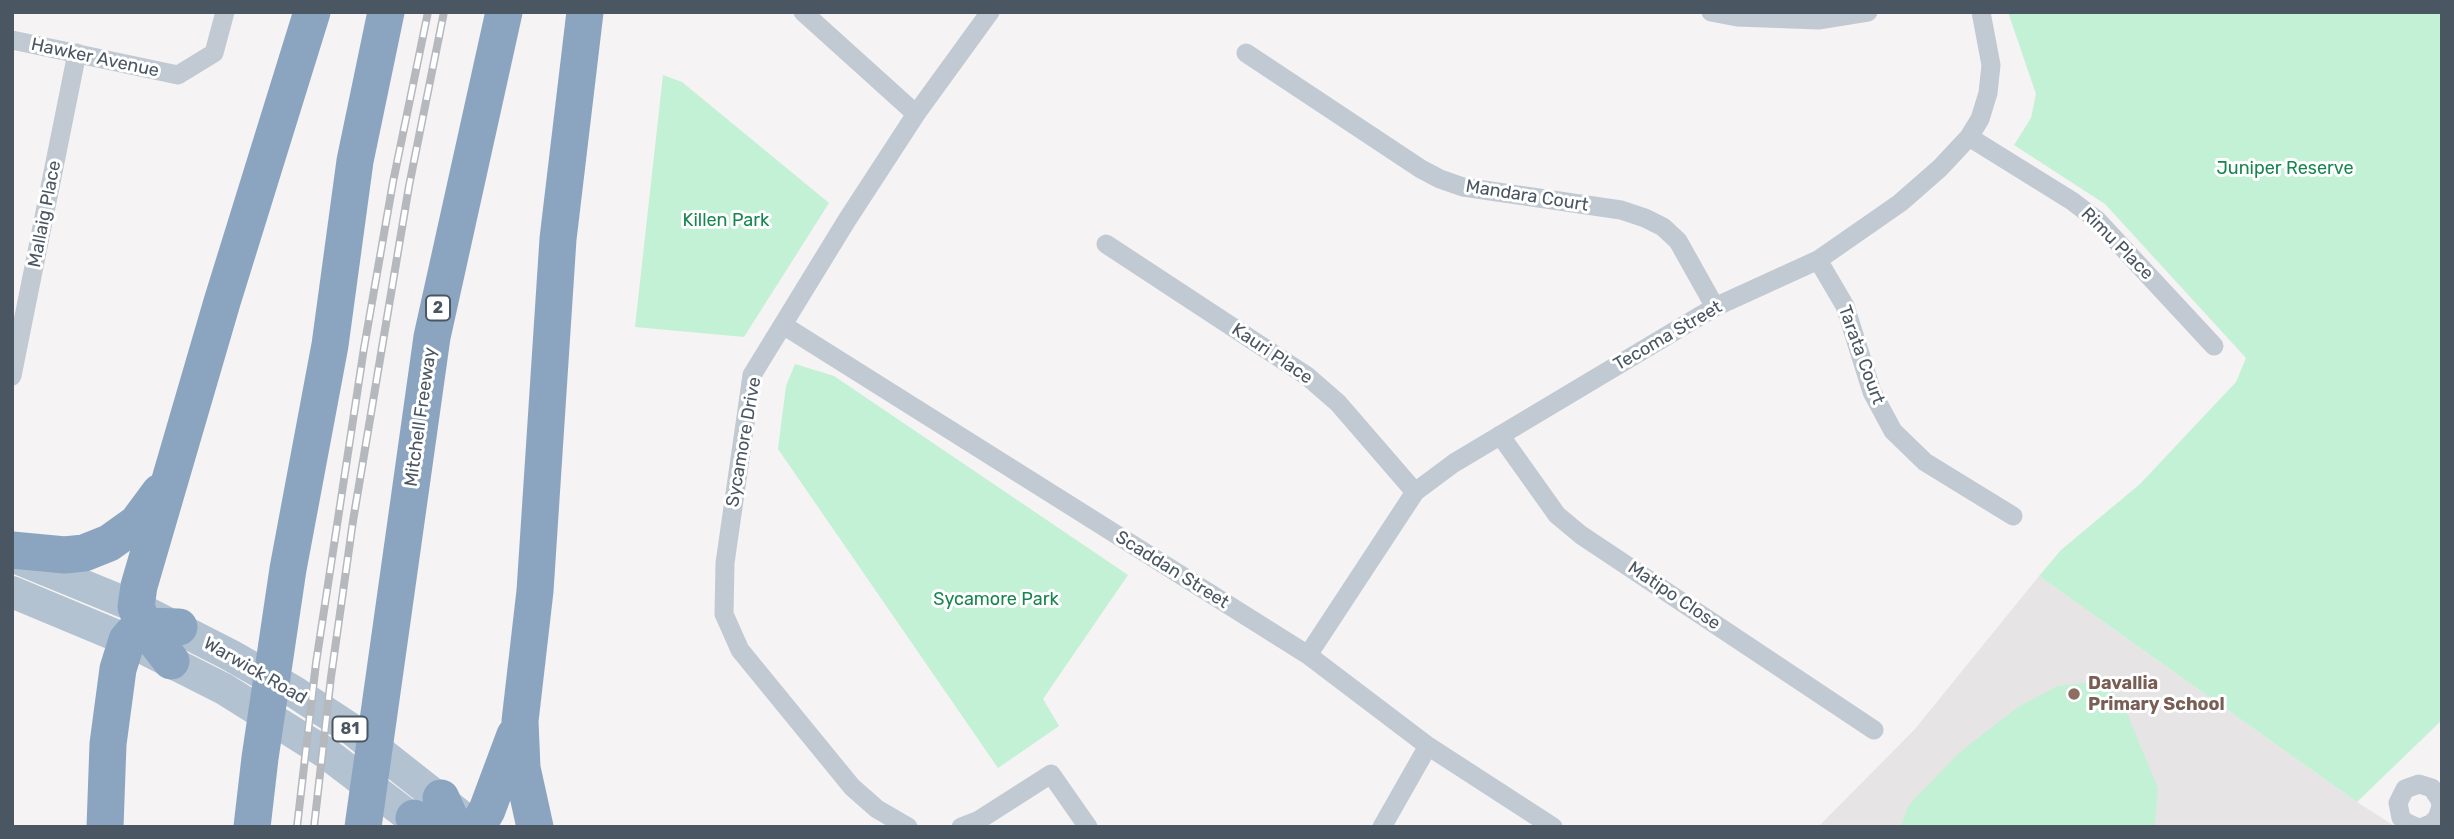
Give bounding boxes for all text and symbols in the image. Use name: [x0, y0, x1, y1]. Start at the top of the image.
street label: Hawker Avenue: [29, 34, 161, 82]
park label: Juniper Reserve: [2216, 158, 2354, 180]
street label: Mallaig Place: [24, 159, 66, 269]
street label: Mandara Court: [1464, 176, 1590, 216]
street label: Rimu Place: [2076, 203, 2158, 285]
park label: Killen Park: [683, 210, 769, 232]
road number: 2: [426, 296, 450, 320]
street label: Tecoma Street: [1610, 296, 1726, 376]
street label: Tarata Court: [1833, 303, 1889, 407]
street label: Kauri Place: [1227, 319, 1317, 389]
street label: Mitchell Freeway: [401, 346, 441, 488]
street label: Sycamore Drive: [722, 375, 766, 509]
street label: Scaddan Street: [1111, 526, 1233, 614]
street label: Matipo Close: [1624, 557, 1724, 635]
park label: Sycamore Park: [933, 589, 1059, 611]
street label: Warwick Road: [199, 633, 311, 709]
place label: Davallia Primary School: [2088, 673, 2225, 716]
marker: Davallia Primary School: [2066, 686, 2082, 702]
road number: 81: [332, 716, 368, 742]

